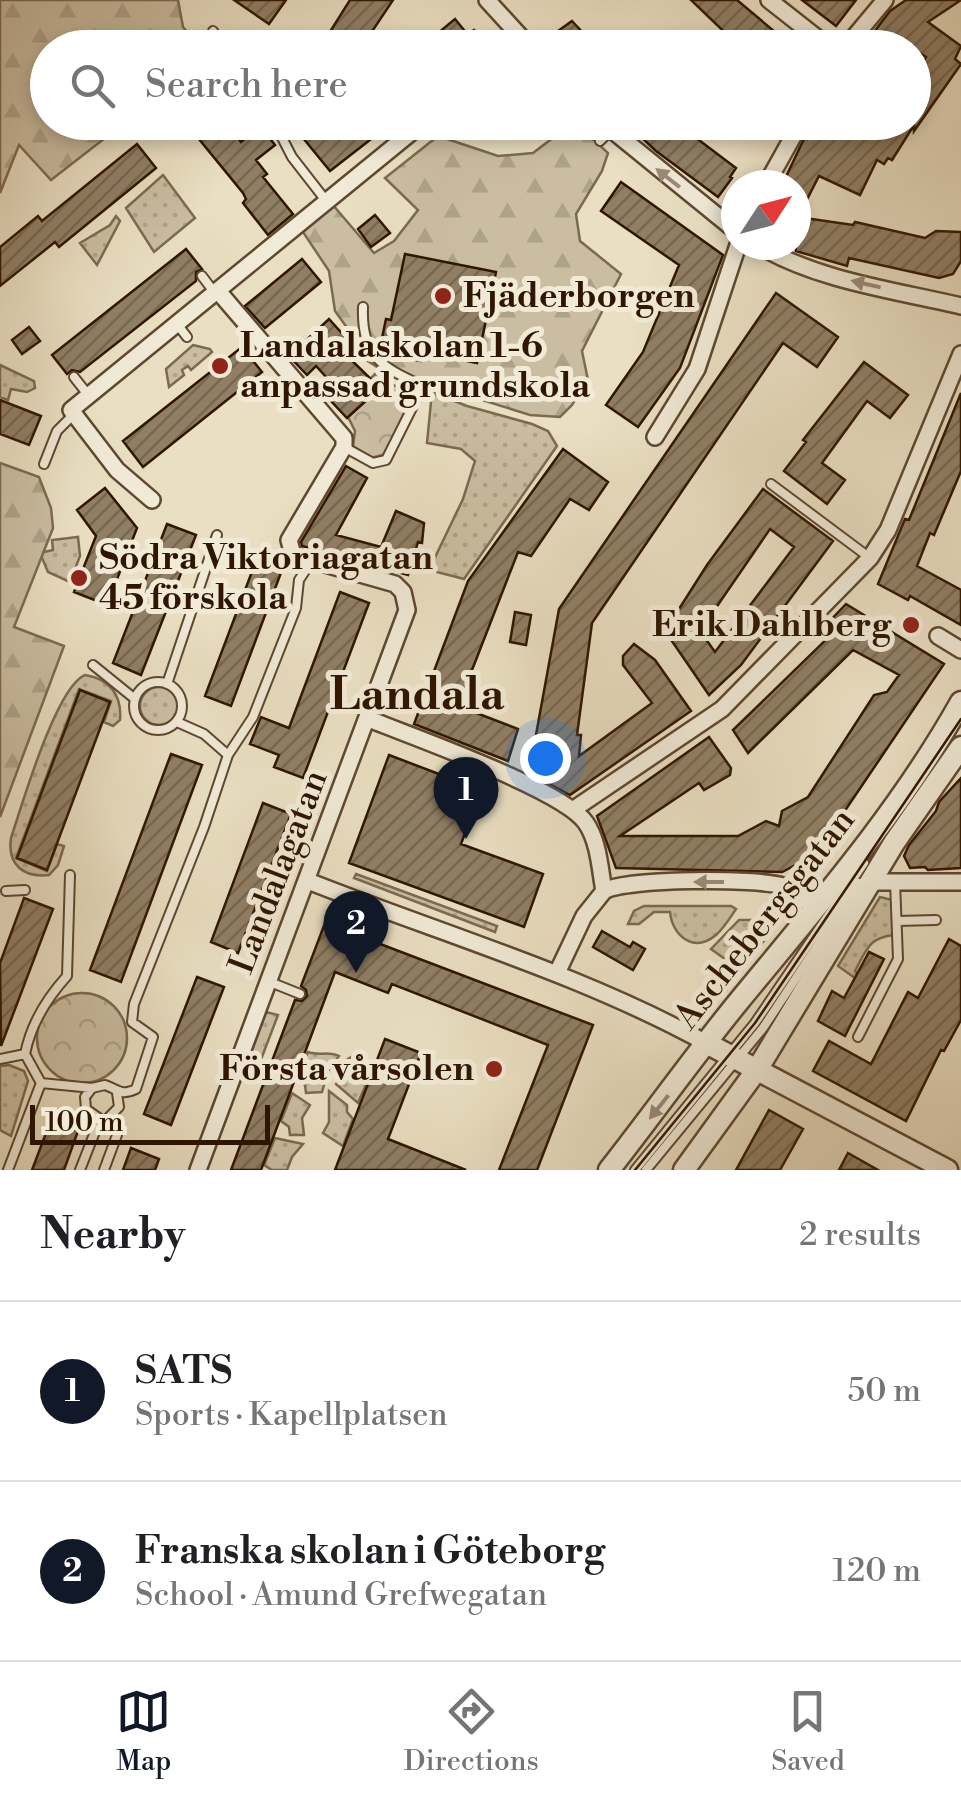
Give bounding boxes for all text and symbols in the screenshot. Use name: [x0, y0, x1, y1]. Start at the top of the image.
search box: [30, 30, 931, 140]
icon: search: [65, 58, 120, 113]
text: Search here: [145, 62, 348, 109]
one-way arrow: [655, 168, 681, 189]
north arrow: [721, 170, 811, 260]
place label: Fjäderborgen: [463, 275, 695, 318]
one-way arrow: [850, 276, 881, 291]
marker: Fjäderborgen: [432, 285, 454, 307]
place label: Landalaskolan 1-6 anpassad grundskola: [240, 325, 591, 408]
marker: Landalaskolan 1-6 anpassad grundskola: [209, 355, 231, 377]
place label: Södra Viktoriagatan 45 förskola: [99, 537, 434, 620]
marker: Södra Viktoriagatan 45 förskola: [68, 567, 90, 589]
place label: Erik Dahlberg: [652, 604, 892, 647]
marker: Erik Dahlberg: [900, 614, 922, 636]
district label: Landala: [330, 667, 505, 724]
your location: [520, 733, 571, 784]
pin: 1: [434, 756, 498, 839]
street label: Landalagatan: [220, 764, 338, 980]
street label: Aschebergsgatan: [665, 800, 865, 1039]
one-way arrow: [692, 874, 724, 890]
pin: 2: [324, 890, 388, 973]
place label: Första vårsolen: [219, 1048, 475, 1091]
marker: Första vårsolen: [483, 1058, 505, 1080]
one-way arrow: [649, 1095, 670, 1120]
scale bar: [30, 1100, 270, 1144]
text: 100 m: [45, 1105, 124, 1140]
text: Nearby: [40, 1209, 185, 1262]
text: 2 results: [799, 1215, 921, 1255]
text: SATS: [135, 1348, 232, 1395]
text: 1: [65, 1371, 80, 1411]
text: 50 m: [848, 1371, 921, 1411]
text: Sports · Kapellplatsen: [135, 1395, 448, 1435]
text: Franska skolan i Göteborg: [135, 1528, 605, 1575]
text: 2: [62, 1551, 83, 1591]
text: 120 m: [832, 1551, 921, 1591]
text: School · Amund Grefwegatan: [135, 1575, 547, 1615]
tab: Map: [116, 1684, 171, 1779]
tab: Directions: [404, 1684, 539, 1779]
tab: Saved: [771, 1684, 845, 1779]

